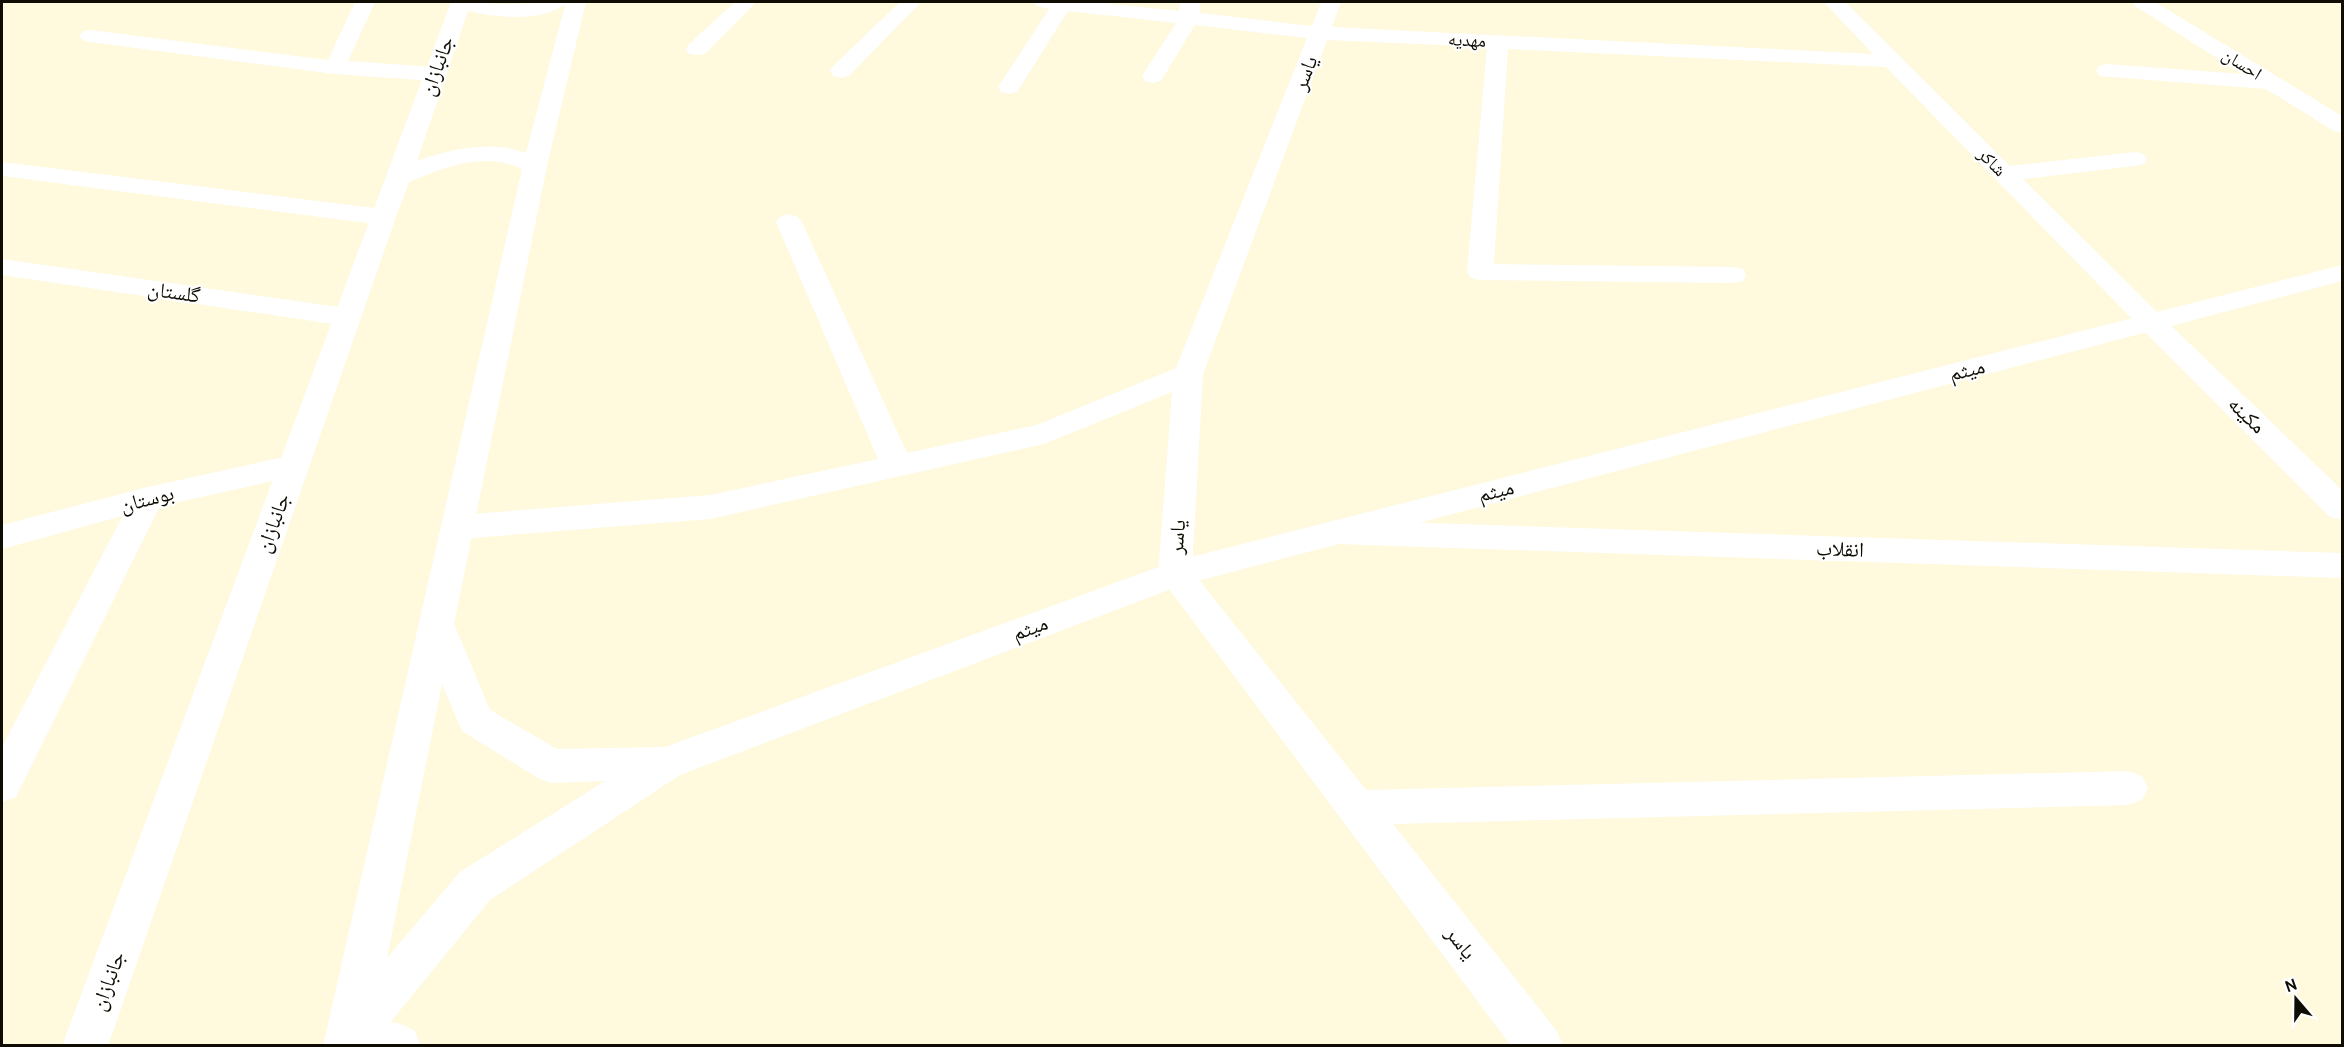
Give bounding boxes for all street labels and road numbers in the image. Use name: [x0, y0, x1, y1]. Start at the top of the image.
street label: مهدیه: [1447, 28, 1487, 52]
street label: جانبازان: [414, 33, 459, 99]
street label: احسان: [2218, 43, 2266, 85]
street label: یاسر: [1286, 52, 1322, 94]
street label: شاکر: [1973, 143, 2011, 181]
street label: گلستان: [146, 275, 202, 308]
street label: میثم: [1946, 353, 1988, 388]
street label: مکینه: [2223, 391, 2271, 438]
street label: میثم: [1475, 474, 1517, 509]
street label: بوستان: [117, 480, 176, 517]
street label: جانبازان: [250, 490, 295, 556]
street label: یاسر: [1163, 519, 1190, 556]
street label: انقلاب: [1816, 535, 1864, 562]
street label: میثم: [1009, 610, 1052, 647]
street label: یاسر: [1440, 920, 1482, 964]
street label: جانبازان: [85, 948, 130, 1014]

